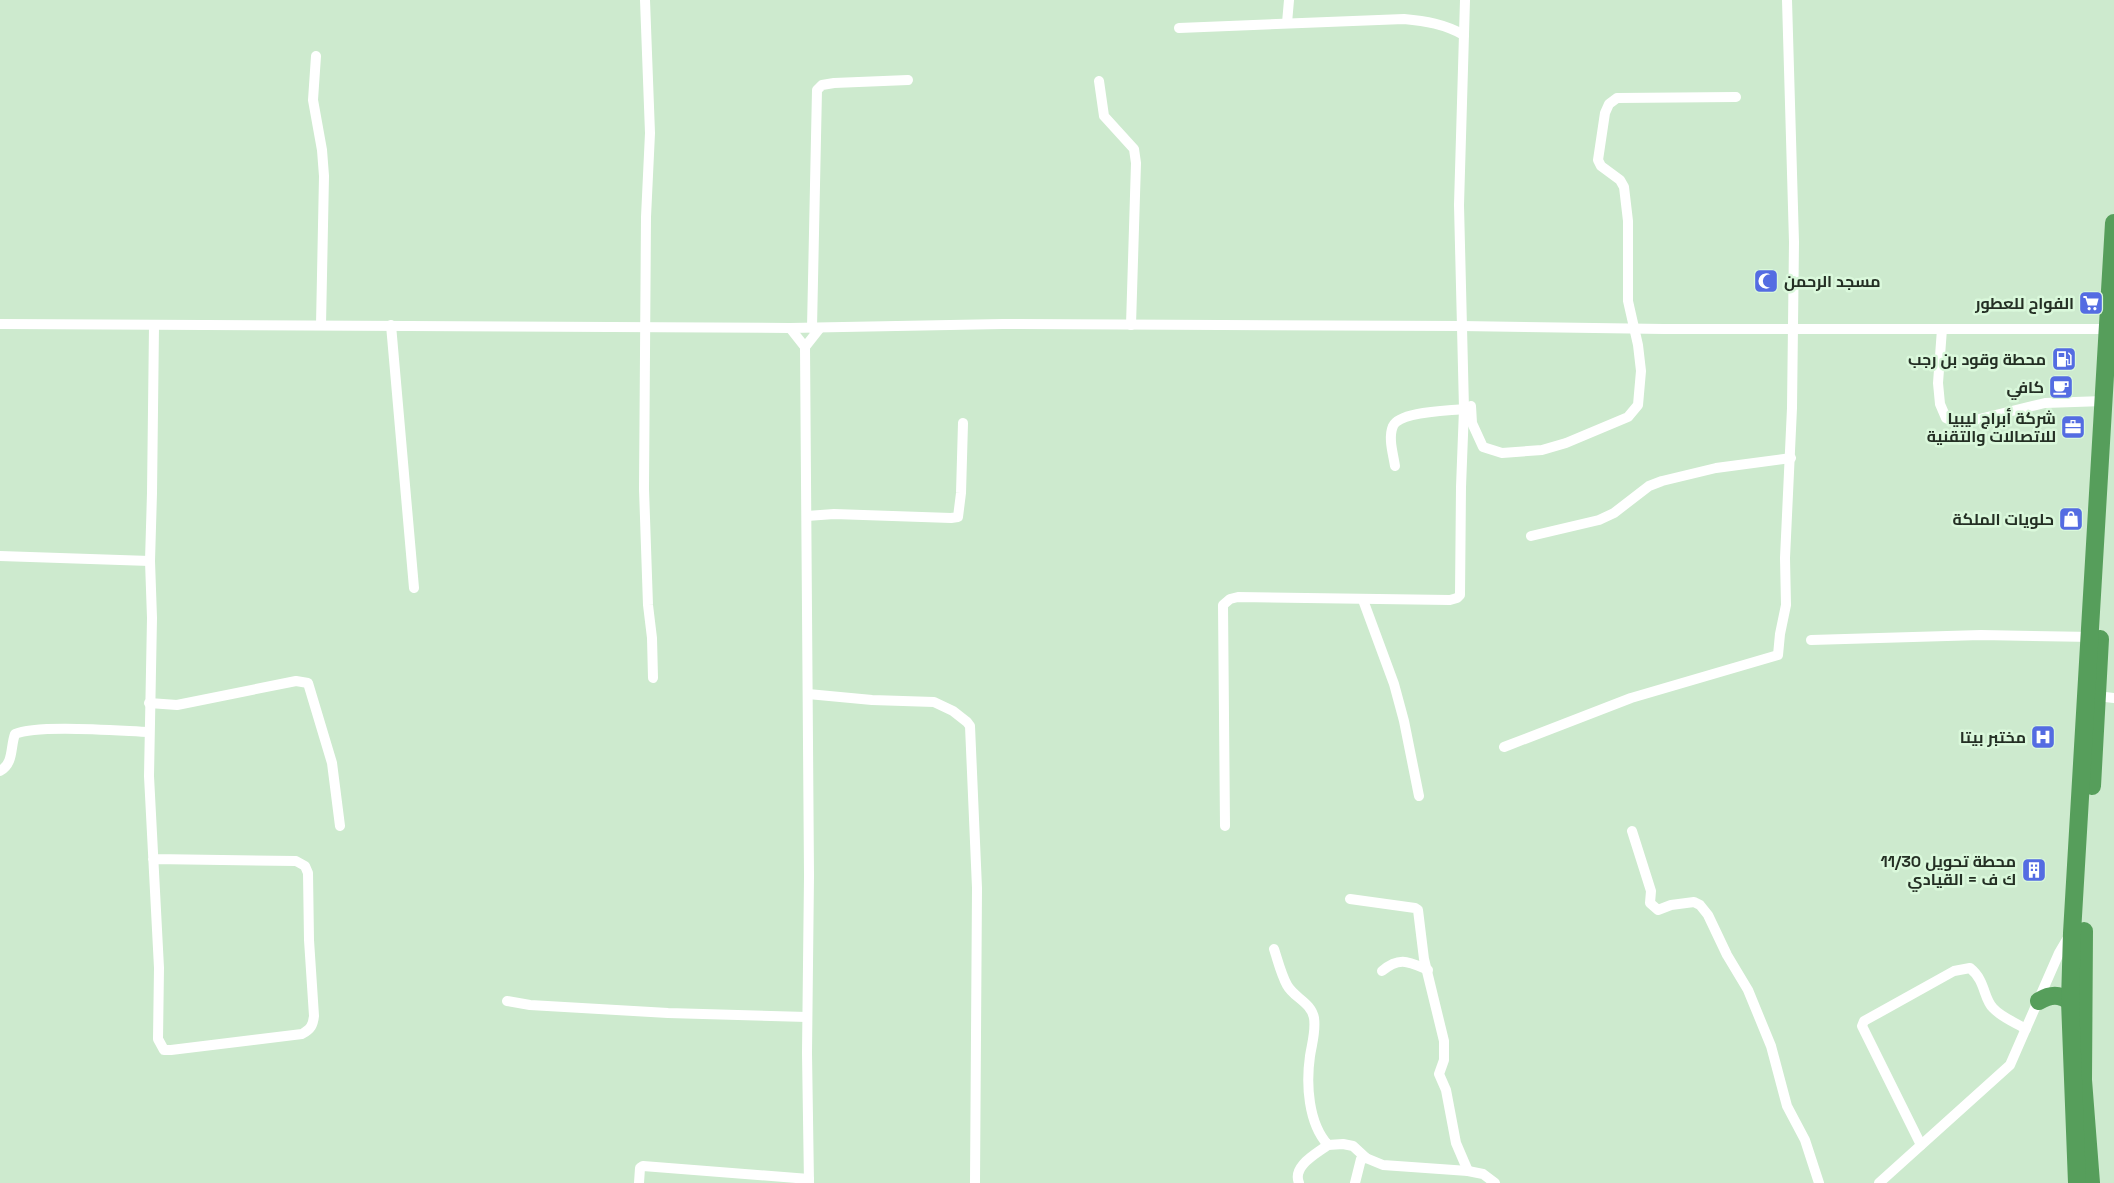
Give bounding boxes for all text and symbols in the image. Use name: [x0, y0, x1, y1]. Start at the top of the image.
mosque icon: مسجد الرحمن: [1753, 268, 1779, 294]
place label: مسجد الرحمن: [1784, 271, 1881, 292]
supermarket icon: الفواح للعطور: [2078, 290, 2104, 316]
place label: الفواح للعطور: [1974, 293, 2074, 314]
fuel station icon: محطة وقود بن رجب: [2051, 346, 2077, 372]
place label: محطة وقود بن رجب: [1908, 349, 2046, 370]
cafe icon: كافي: [2048, 374, 2074, 400]
place label: كافي: [2007, 377, 2044, 400]
place label: شركة أبراج ليبيا للاتصالات والتقنية: [1927, 408, 2056, 447]
office icon: شركة أبراج ليبيا للاتصالات والتقنية: [2060, 414, 2086, 440]
shop icon: حلويات الملكة: [2058, 506, 2084, 532]
place label: حلويات الملكة: [1953, 509, 2054, 530]
hospital icon: مختبر بيتا: [2030, 724, 2056, 750]
place label: مختبر بيتا: [1960, 727, 2026, 748]
place label: محطة تحويل 11/30 ك ف = القيادي: [1880, 851, 2016, 892]
building icon: محطة تحويل 11/30 ك ف = القيادي: [2021, 857, 2047, 883]

